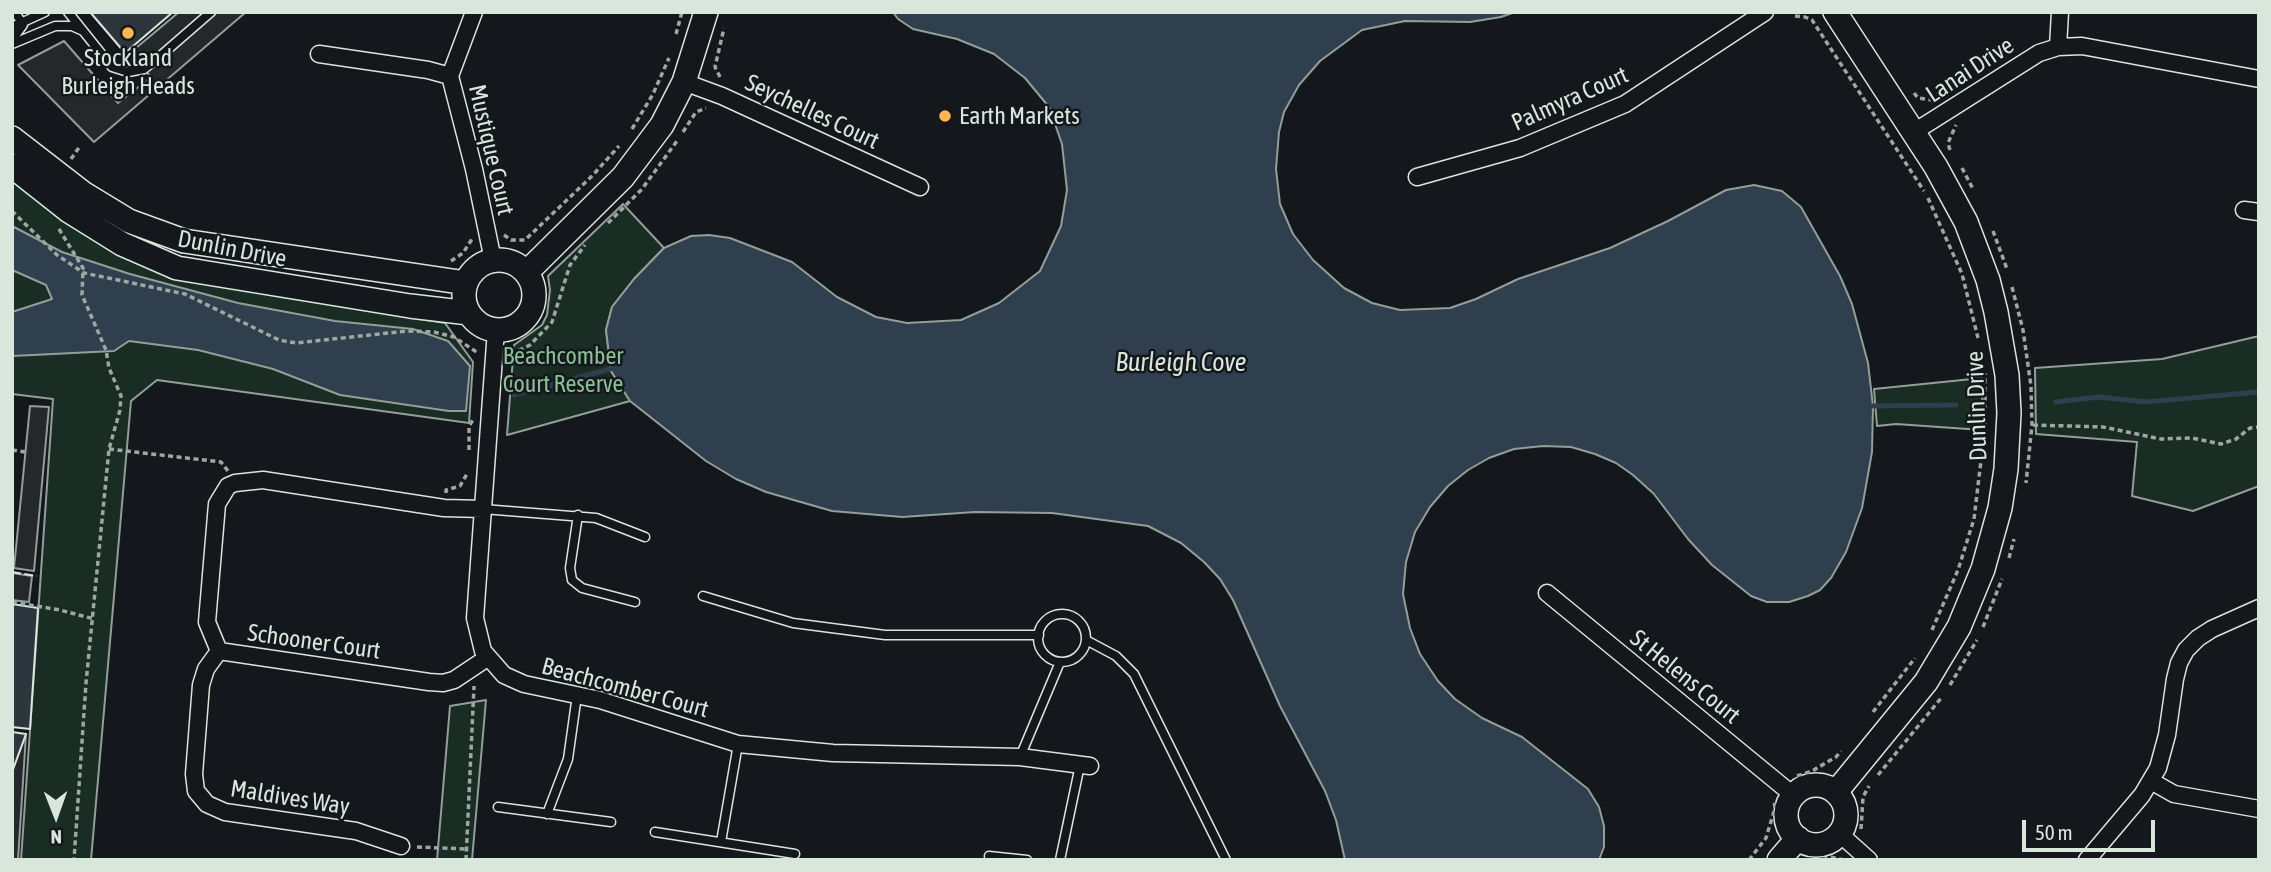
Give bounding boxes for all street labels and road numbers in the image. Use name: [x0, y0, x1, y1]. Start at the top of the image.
street label: Lanai Drive: [1921, 31, 2019, 109]
street label: Palmyra Court: [1507, 61, 1633, 137]
street label: Seychelles Court: [740, 68, 884, 156]
street label: Mustique Court: [462, 82, 520, 218]
street label: Dunlin Drive: [175, 224, 289, 274]
street label: Dunlin Drive: [1961, 350, 1993, 462]
street label: Schooner Court: [246, 618, 382, 666]
street label: St Helens Court: [1624, 624, 1746, 730]
street label: Beachcomber Court: [538, 652, 712, 724]
street label: Maldives Way: [228, 774, 352, 822]

